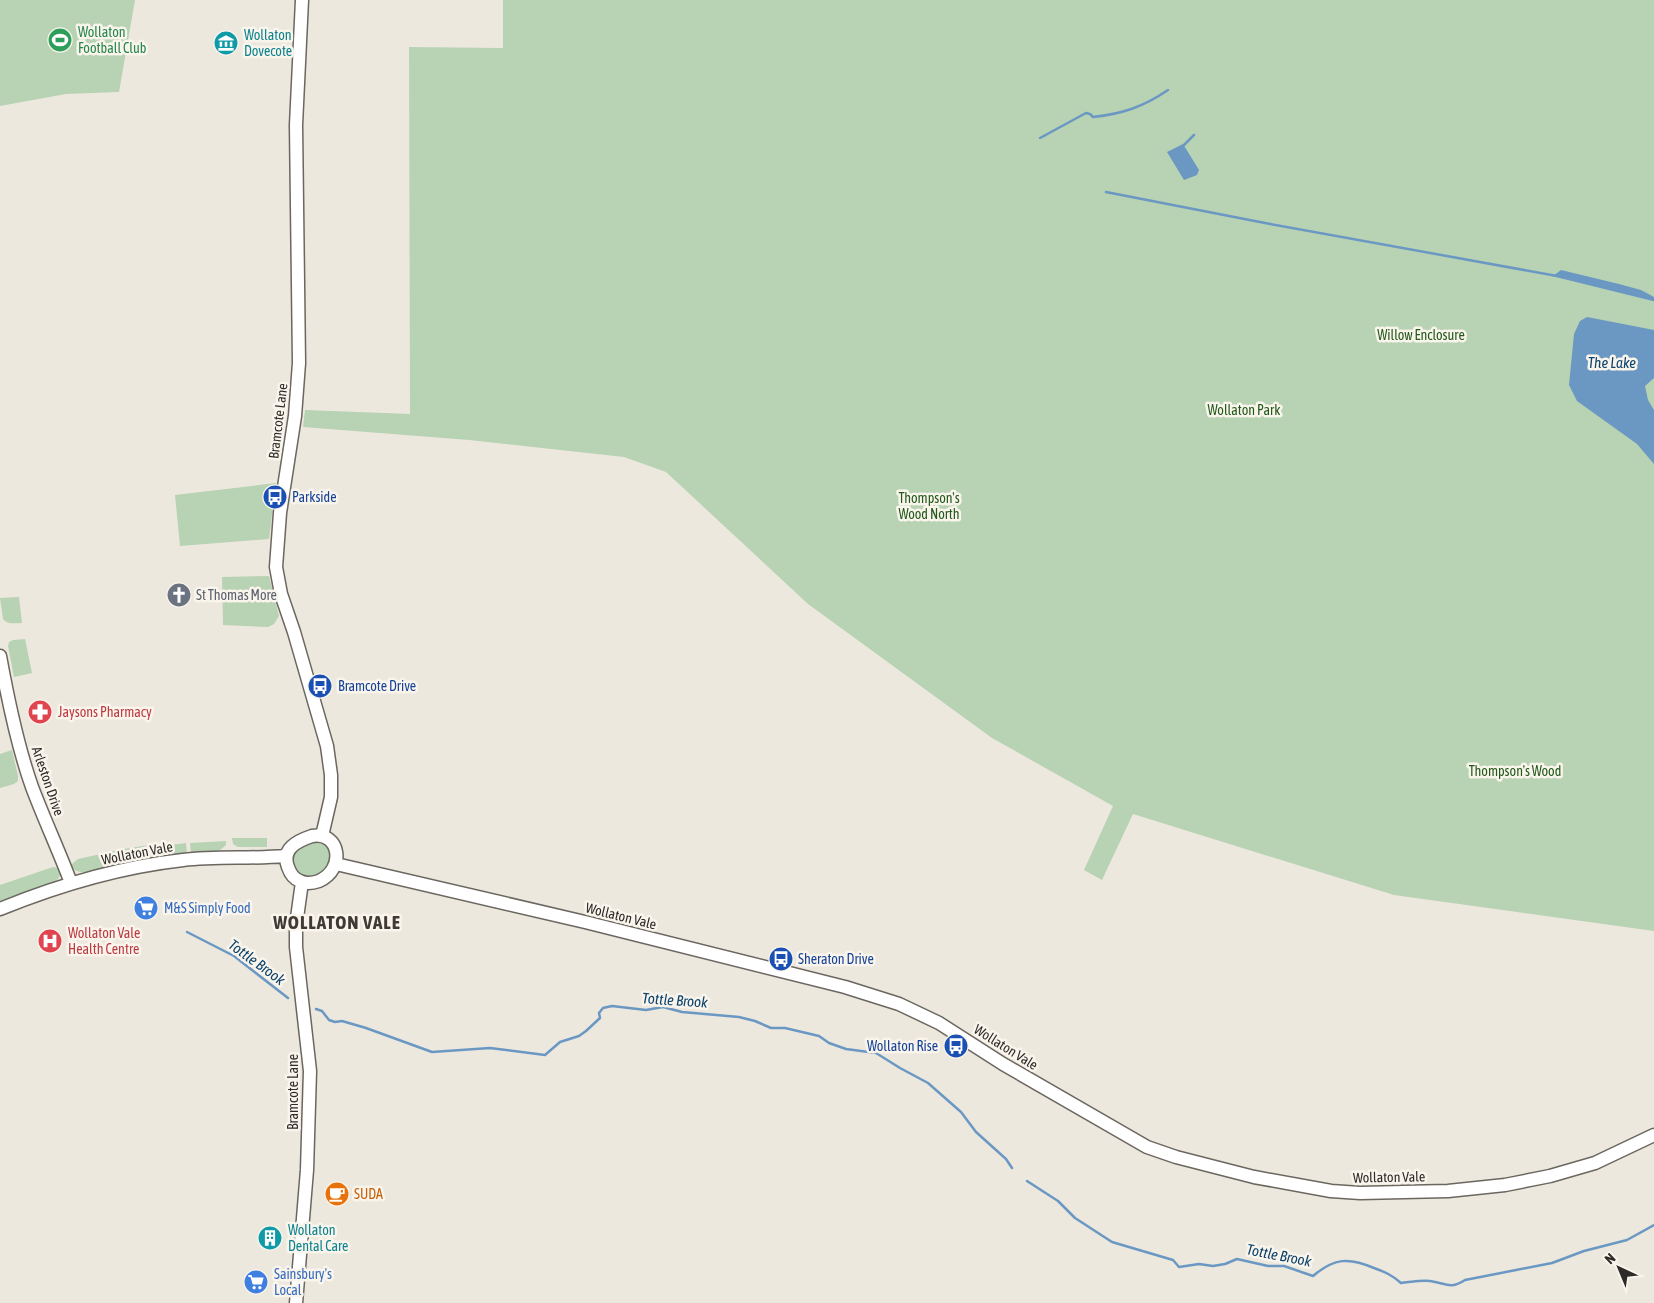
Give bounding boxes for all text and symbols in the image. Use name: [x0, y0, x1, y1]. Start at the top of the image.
place label: Wollaton Football Club: [78, 24, 147, 56]
sports icon: Wollaton Football Club: [47, 27, 73, 53]
place label: Wollaton Dovecote: [244, 27, 292, 59]
museum icon: Wollaton Dovecote: [213, 30, 239, 56]
park label: Willow Enclosure: [1377, 327, 1465, 343]
water label: The Lake: [1588, 354, 1636, 371]
street label: Bramcote Lane: [265, 382, 291, 460]
park label: Wollaton Park: [1208, 402, 1280, 418]
bus stop icon: Parkside: [262, 484, 288, 510]
place label: Parkside: [292, 489, 337, 505]
park label: Thompson's Wood North: [898, 490, 960, 522]
church icon: St Thomas More: [166, 582, 192, 608]
place label: St Thomas More: [196, 587, 277, 603]
bus stop icon: Bramcote Drive: [307, 673, 333, 699]
place label: Bramcote Drive: [338, 678, 416, 694]
pharmacy icon: Jaysons Pharmacy: [27, 699, 53, 725]
place label: Jaysons Pharmacy: [58, 704, 152, 720]
street label: Arleston Drive: [29, 744, 67, 818]
park label: Thompson's Wood: [1469, 763, 1561, 779]
street label: Wollaton Vale: [100, 838, 174, 868]
supermarket icon: M&S Simply Food: [133, 895, 159, 921]
street label: Wollaton Vale: [584, 899, 658, 933]
place label: M&S Simply Food: [164, 900, 251, 916]
district label: WOLLATON VALE: [272, 911, 401, 933]
place label: Wollaton Vale Health Centre: [68, 925, 140, 957]
hospital icon: Wollaton Vale Health Centre: [37, 928, 63, 954]
water label: Tottle Brook: [225, 936, 289, 988]
bus stop icon: Sheraton Drive: [768, 946, 794, 972]
place label: Sheraton Drive: [798, 951, 874, 967]
water label: Tottle Brook: [642, 989, 709, 1011]
street label: Wollaton Vale: [971, 1021, 1041, 1073]
bus stop icon: Wollaton Rise: [943, 1033, 969, 1059]
place label: Wollaton Rise: [867, 1038, 938, 1054]
street label: Bramcote Lane: [285, 1054, 301, 1130]
street label: Wollaton Vale: [1353, 1168, 1425, 1186]
cafe icon: SUDA: [324, 1181, 350, 1207]
place label: SUDA: [354, 1186, 383, 1202]
place label: Wollaton Dental Care: [288, 1222, 348, 1254]
building icon: Wollaton Dental Care: [257, 1225, 283, 1251]
water label: Tottle Brook: [1245, 1240, 1313, 1270]
north arrow: [1594, 1243, 1644, 1293]
text: N: [1601, 1250, 1618, 1267]
place label: Sainsbury's Local: [274, 1266, 332, 1298]
supermarket icon: Sainsbury's Local: [243, 1269, 269, 1295]

